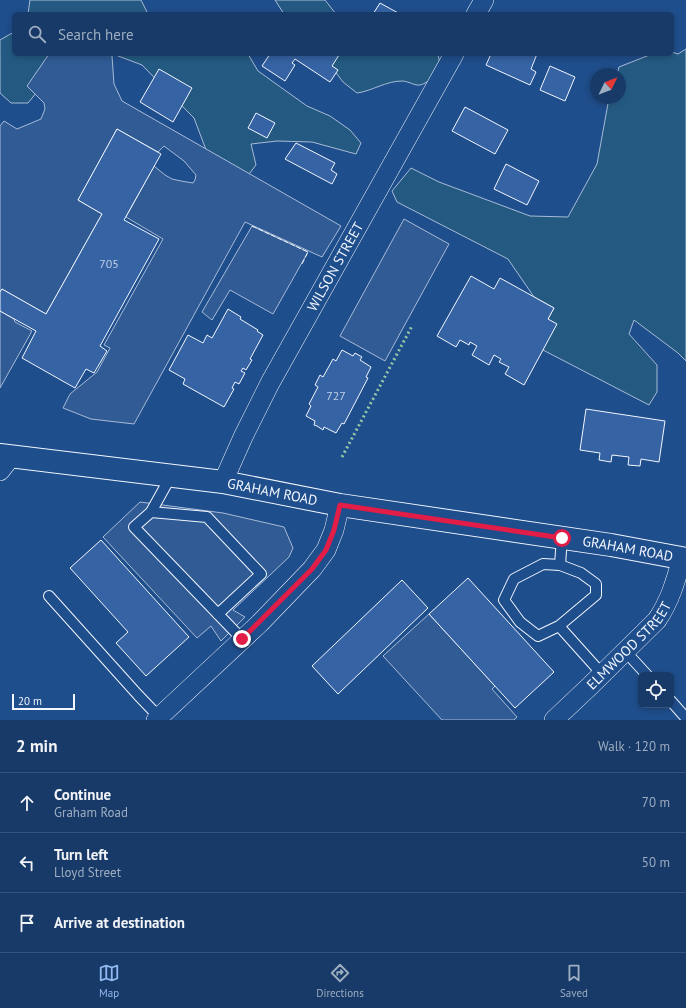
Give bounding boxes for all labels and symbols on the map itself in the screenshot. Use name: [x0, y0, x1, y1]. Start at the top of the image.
north arrow: [590, 68, 626, 104]
street label: WILSON STREET: [303, 219, 367, 314]
house number: 705: [99, 256, 119, 271]
house number: 727: [326, 388, 346, 403]
street label: GRAHAM ROAD: [226, 474, 319, 509]
route start: [553, 529, 571, 547]
street label: GRAHAM ROAD: [581, 532, 675, 565]
street label: ELMWOOD STREET: [583, 598, 675, 693]
route end: [233, 630, 251, 648]
scale bar: [12, 692, 75, 711]

